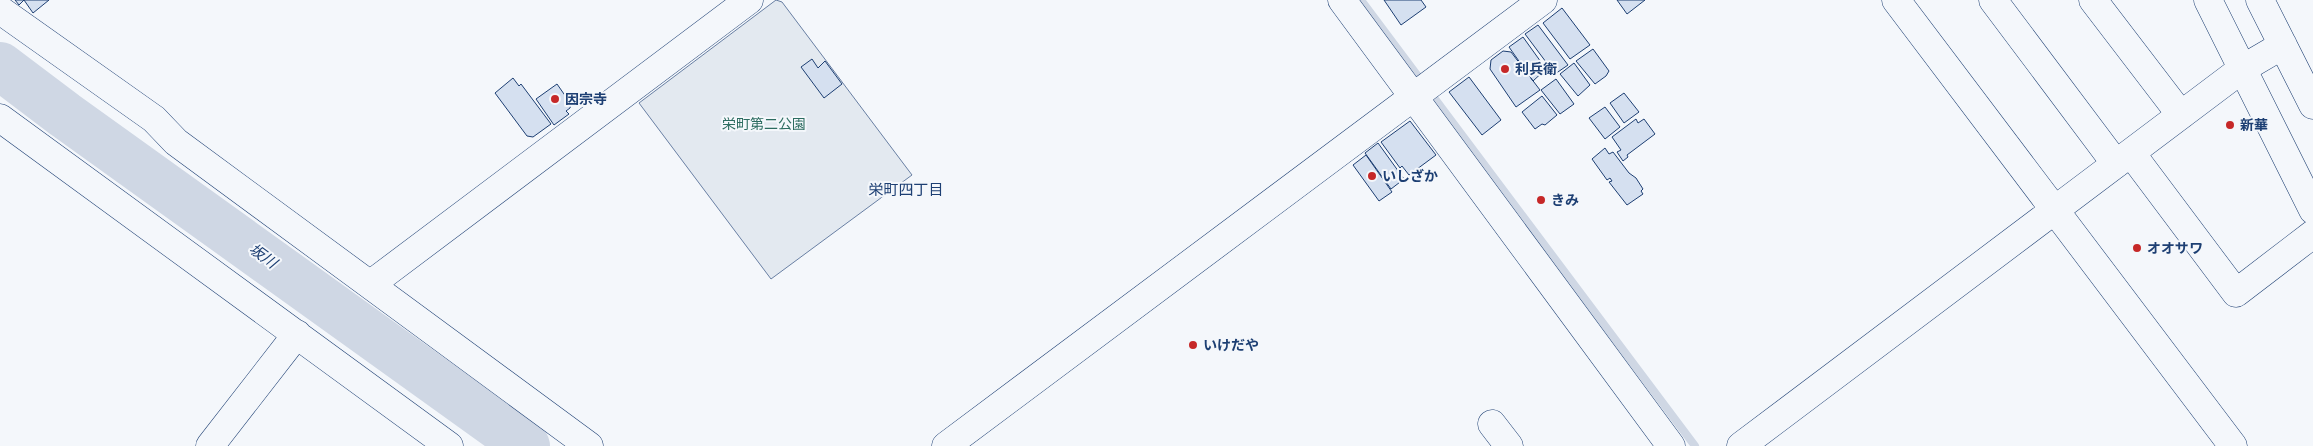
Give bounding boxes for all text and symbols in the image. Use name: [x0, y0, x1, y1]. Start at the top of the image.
place label: 利兵衛: [1515, 60, 1557, 80]
marker: 利兵衛: [1499, 63, 1511, 75]
place label: 因宗寺: [565, 90, 607, 110]
marker: 因宗寺: [549, 93, 561, 105]
park label: 栄町第二公園: [722, 115, 806, 135]
place label: 新華: [2240, 116, 2268, 136]
marker: 新華: [2224, 119, 2236, 131]
place label: いしざか: [1382, 167, 1438, 187]
marker: いしざか: [1366, 170, 1378, 182]
district label: 栄町四丁目: [868, 180, 944, 201]
place label: きみ: [1551, 191, 1579, 211]
marker: きみ: [1535, 194, 1547, 206]
water label: 坂川: [244, 239, 283, 275]
place label: オオサワ: [2147, 239, 2203, 259]
marker: オオサワ: [2131, 242, 2143, 254]
place label: いけだや: [1203, 336, 1259, 356]
marker: いけだや: [1187, 339, 1199, 351]

